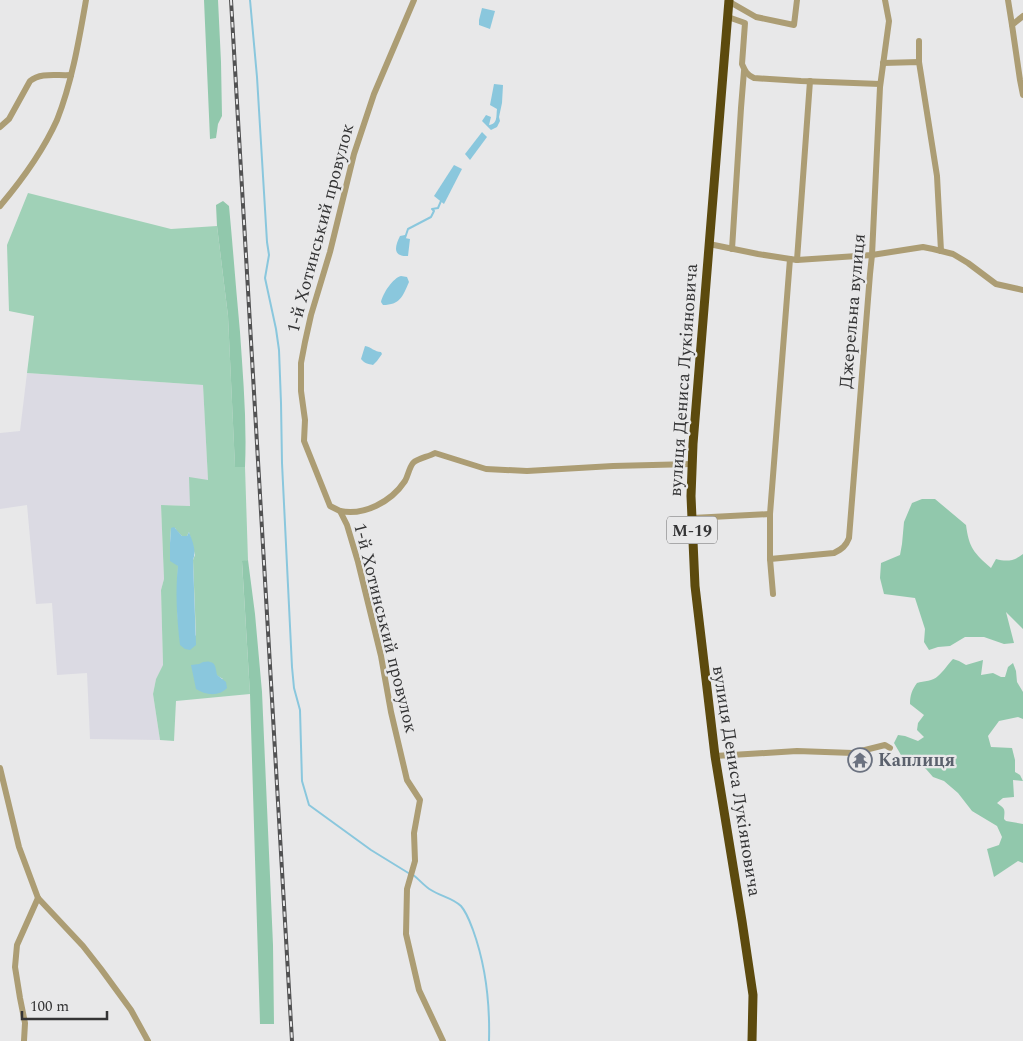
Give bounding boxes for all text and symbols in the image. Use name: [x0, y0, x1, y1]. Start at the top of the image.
street label: 1-й Хотинський провулок: [280, 120, 361, 336]
street label: Джерельна вулиця: [832, 232, 873, 390]
street label: вулиця Дениса Лукіяновича: [662, 262, 705, 497]
road number: М-19: [667, 516, 717, 544]
street label: 1-й Хотинський провулок: [346, 520, 425, 736]
street label: вулиця Дениса Лукіяновича: [705, 664, 768, 899]
temple icon: Каплиця: [847, 747, 873, 773]
place label: Каплиця: [878, 747, 956, 774]
scale bar: [22, 988, 108, 1020]
text: 100 m: [30, 995, 69, 1018]

